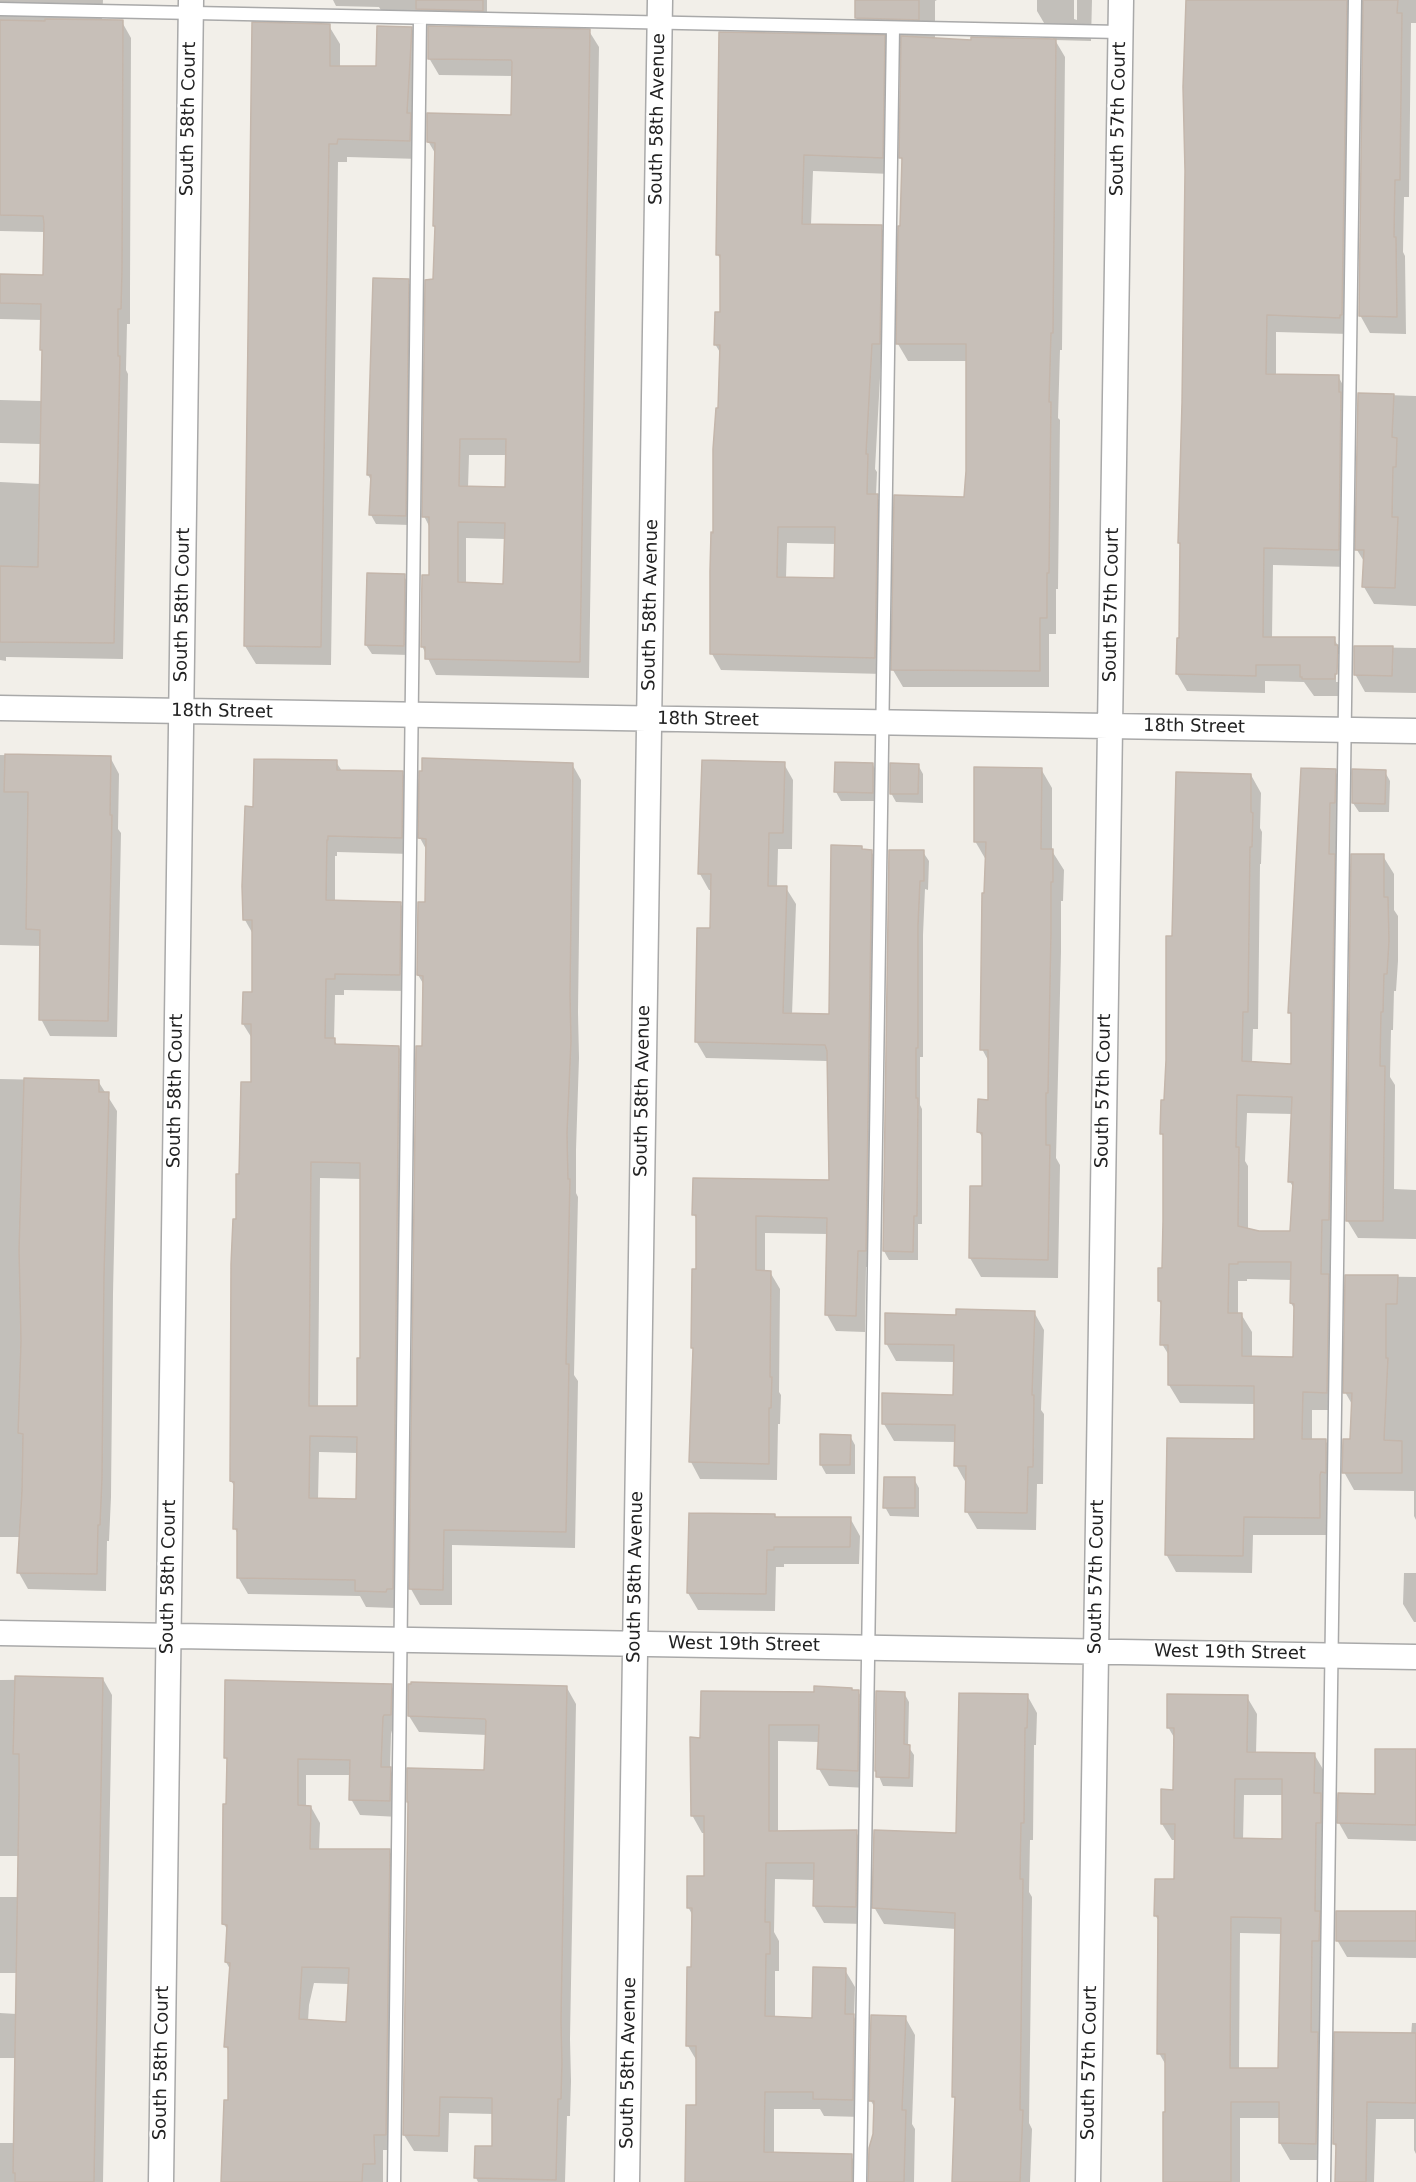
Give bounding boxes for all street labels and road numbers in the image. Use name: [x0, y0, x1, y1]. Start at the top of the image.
street label: South 58th Avenue: [646, 33, 670, 205]
street label: South 58th Court: [177, 42, 201, 196]
street label: South 57th Court: [1107, 42, 1131, 196]
street label: South 58th Avenue: [639, 519, 663, 691]
street label: South 58th Court: [171, 528, 195, 682]
street label: South 57th Court: [1100, 528, 1124, 682]
street label: 18th Street: [171, 700, 273, 724]
street label: 18th Street: [657, 708, 759, 732]
street label: 18th Street: [1143, 715, 1245, 739]
street label: South 58th Avenue: [631, 1005, 655, 1177]
street label: South 58th Court: [164, 1014, 188, 1168]
street label: South 57th Court: [1092, 1014, 1116, 1168]
street label: South 58th Avenue: [624, 1491, 648, 1663]
street label: South 58th Court: [157, 1500, 181, 1654]
street label: South 57th Court: [1085, 1500, 1109, 1654]
street label: West 19th Street: [668, 1633, 820, 1657]
street label: West 19th Street: [1154, 1641, 1306, 1665]
street label: South 58th Avenue: [617, 1977, 641, 2149]
street label: South 58th Court: [150, 1986, 174, 2140]
street label: South 57th Court: [1078, 1986, 1102, 2140]

